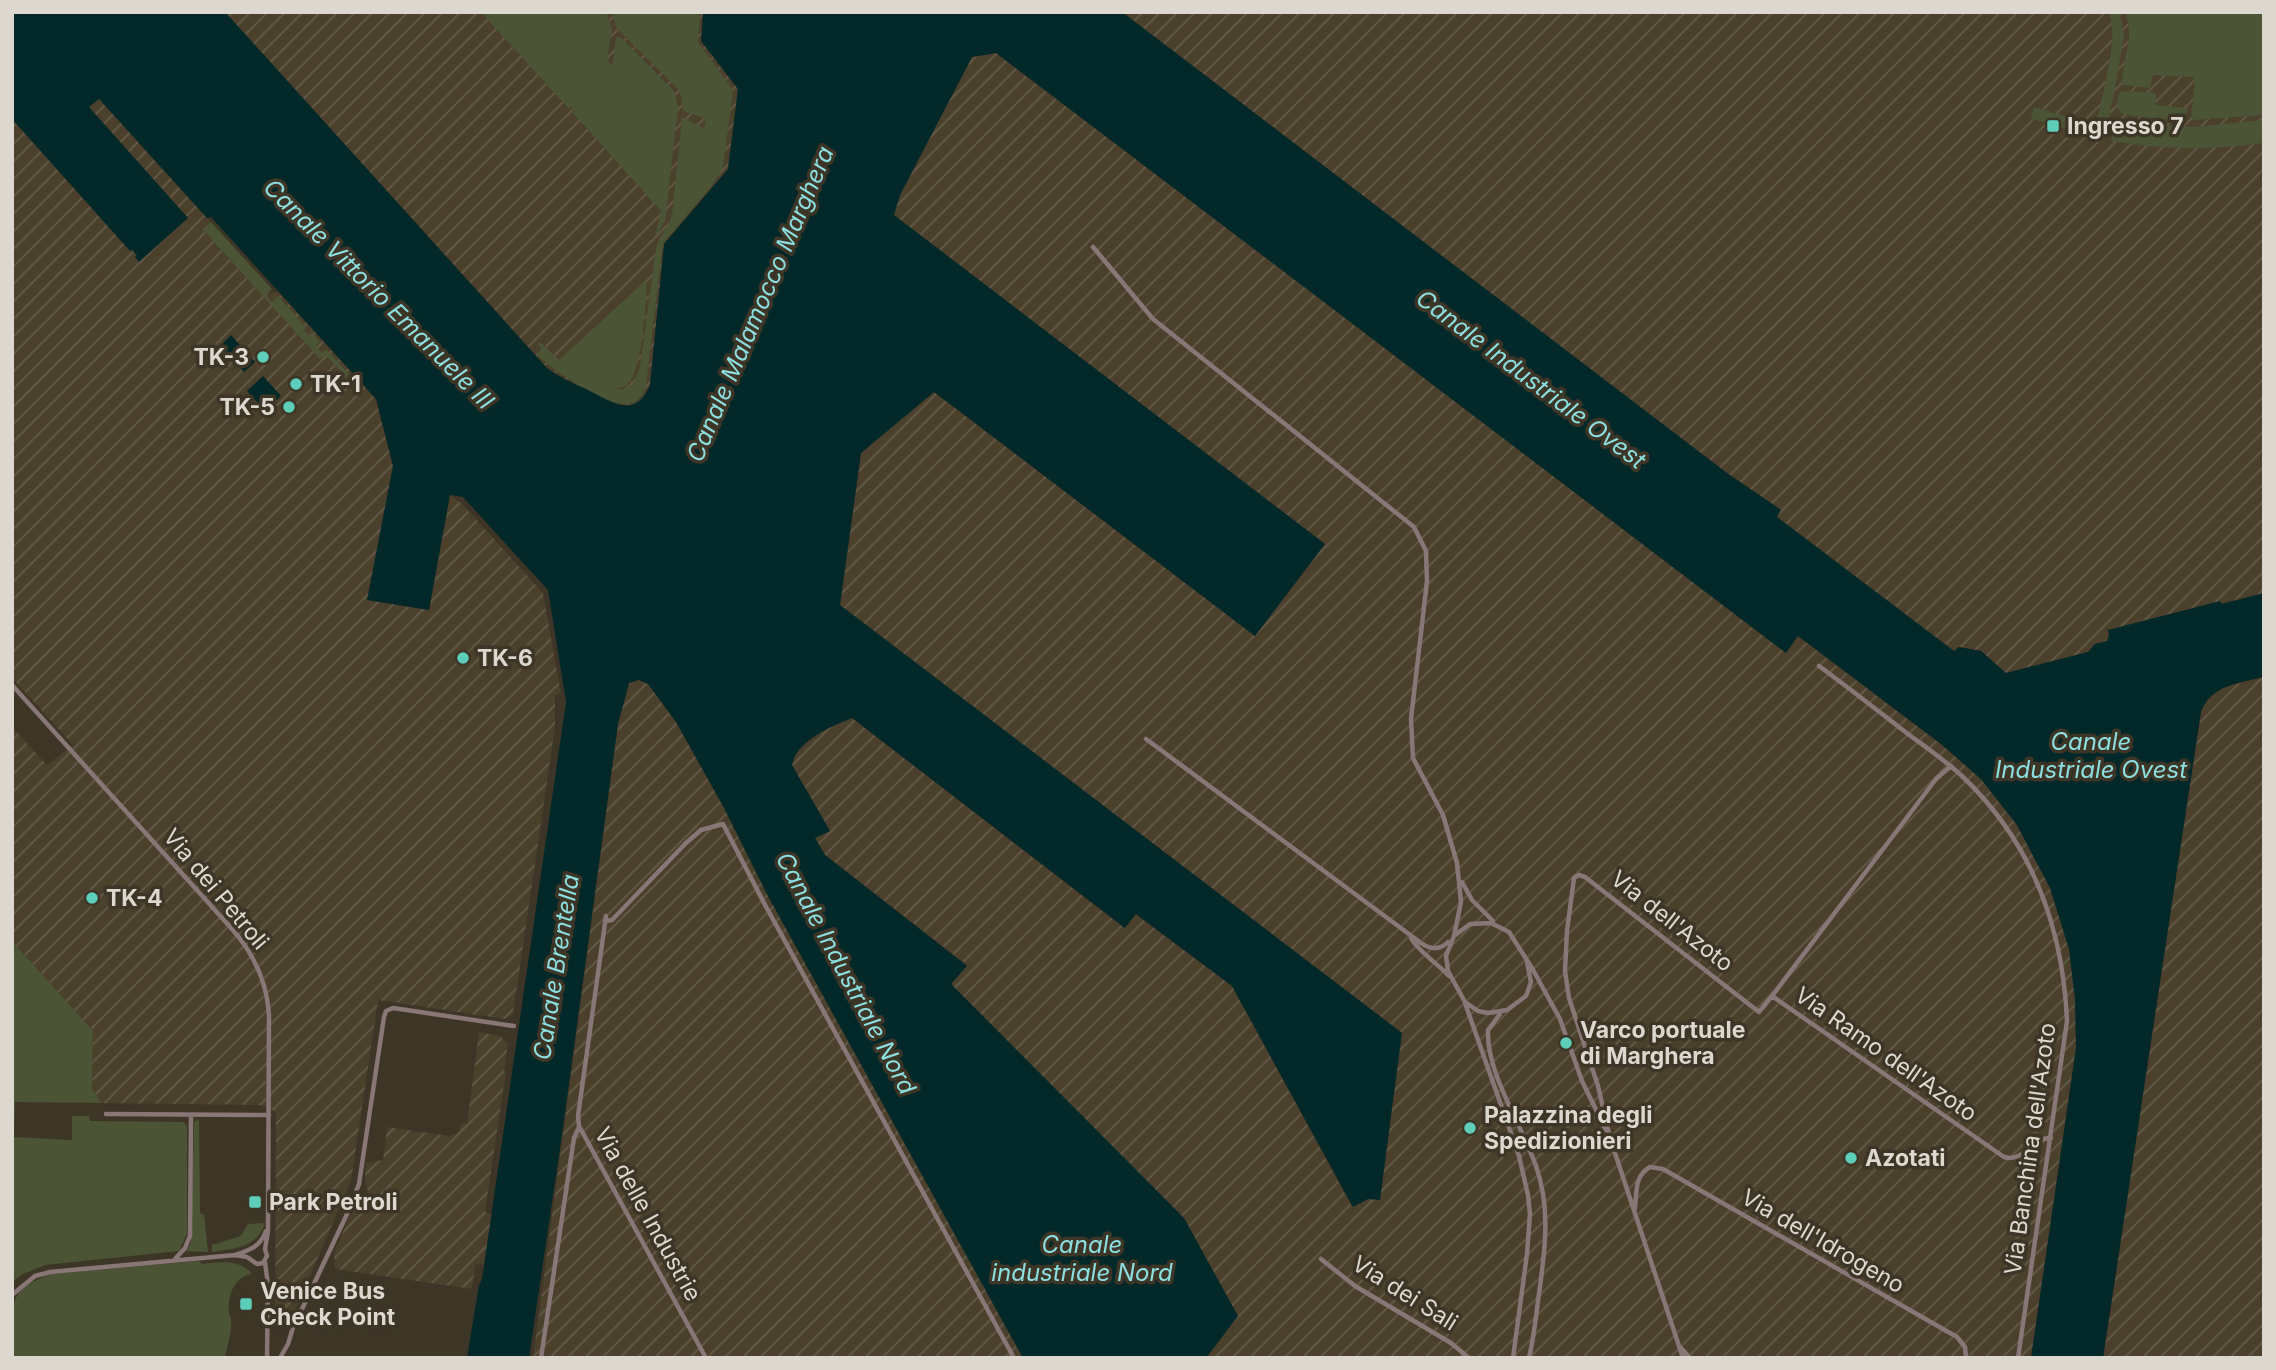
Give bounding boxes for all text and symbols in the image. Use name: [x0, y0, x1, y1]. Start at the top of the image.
place label: Ingresso 7: [2067, 112, 2184, 140]
marker: Ingresso 7: [2045, 118, 2061, 134]
water label: Canale Malamocco Marghera: [680, 142, 840, 466]
water label: Canale Vittorio Emanuele III: [258, 173, 501, 416]
water label: Canale Industriale Ovest: [1411, 283, 1652, 475]
place label: TK-3: [193, 343, 249, 371]
marker: TK-3: [255, 349, 271, 365]
place label: TK-1: [310, 370, 361, 398]
marker: TK-1: [288, 376, 304, 392]
place label: TK-5: [219, 393, 275, 421]
marker: TK-5: [281, 399, 297, 415]
place label: TK-6: [477, 644, 533, 672]
marker: TK-6: [455, 650, 471, 666]
water label: Canale Industriale Ovest: [1995, 727, 2188, 784]
street label: Via dei Petroli: [157, 823, 275, 955]
water label: Canale Industriale Nord: [770, 847, 922, 1099]
street label: Via dell'Azoto: [1605, 865, 1739, 977]
water label: Canale Brentella: [527, 872, 585, 1062]
place label: TK-4: [106, 884, 162, 912]
marker: TK-4: [84, 890, 100, 906]
street label: Via Ramo dell'Azoto: [1790, 981, 1982, 1127]
place label: Varco portuale di Marghera: [1580, 1016, 1746, 1070]
street label: Via Banchina dell'Azoto: [1998, 1021, 2062, 1277]
marker: Varco portuale di Marghera: [1558, 1035, 1574, 1051]
place label: Palazzina degli Spedizionieri: [1484, 1101, 1652, 1155]
marker: Palazzina degli Spedizionieri: [1462, 1120, 1478, 1136]
street label: Via delle Industrie: [589, 1122, 707, 1306]
place label: Azotati: [1865, 1144, 1946, 1172]
marker: Azotati: [1843, 1150, 1859, 1166]
street label: Via dell'Idrogeno: [1737, 1183, 1909, 1299]
place label: Park Petroli: [269, 1188, 398, 1216]
marker: Park Petroli: [247, 1194, 263, 1210]
water label: Canale industriale Nord: [991, 1230, 1173, 1287]
street label: Via dei Sali: [1347, 1250, 1463, 1336]
place label: Venice Bus Check Point: [260, 1277, 396, 1331]
marker: Venice Bus Check Point: [238, 1296, 254, 1312]

